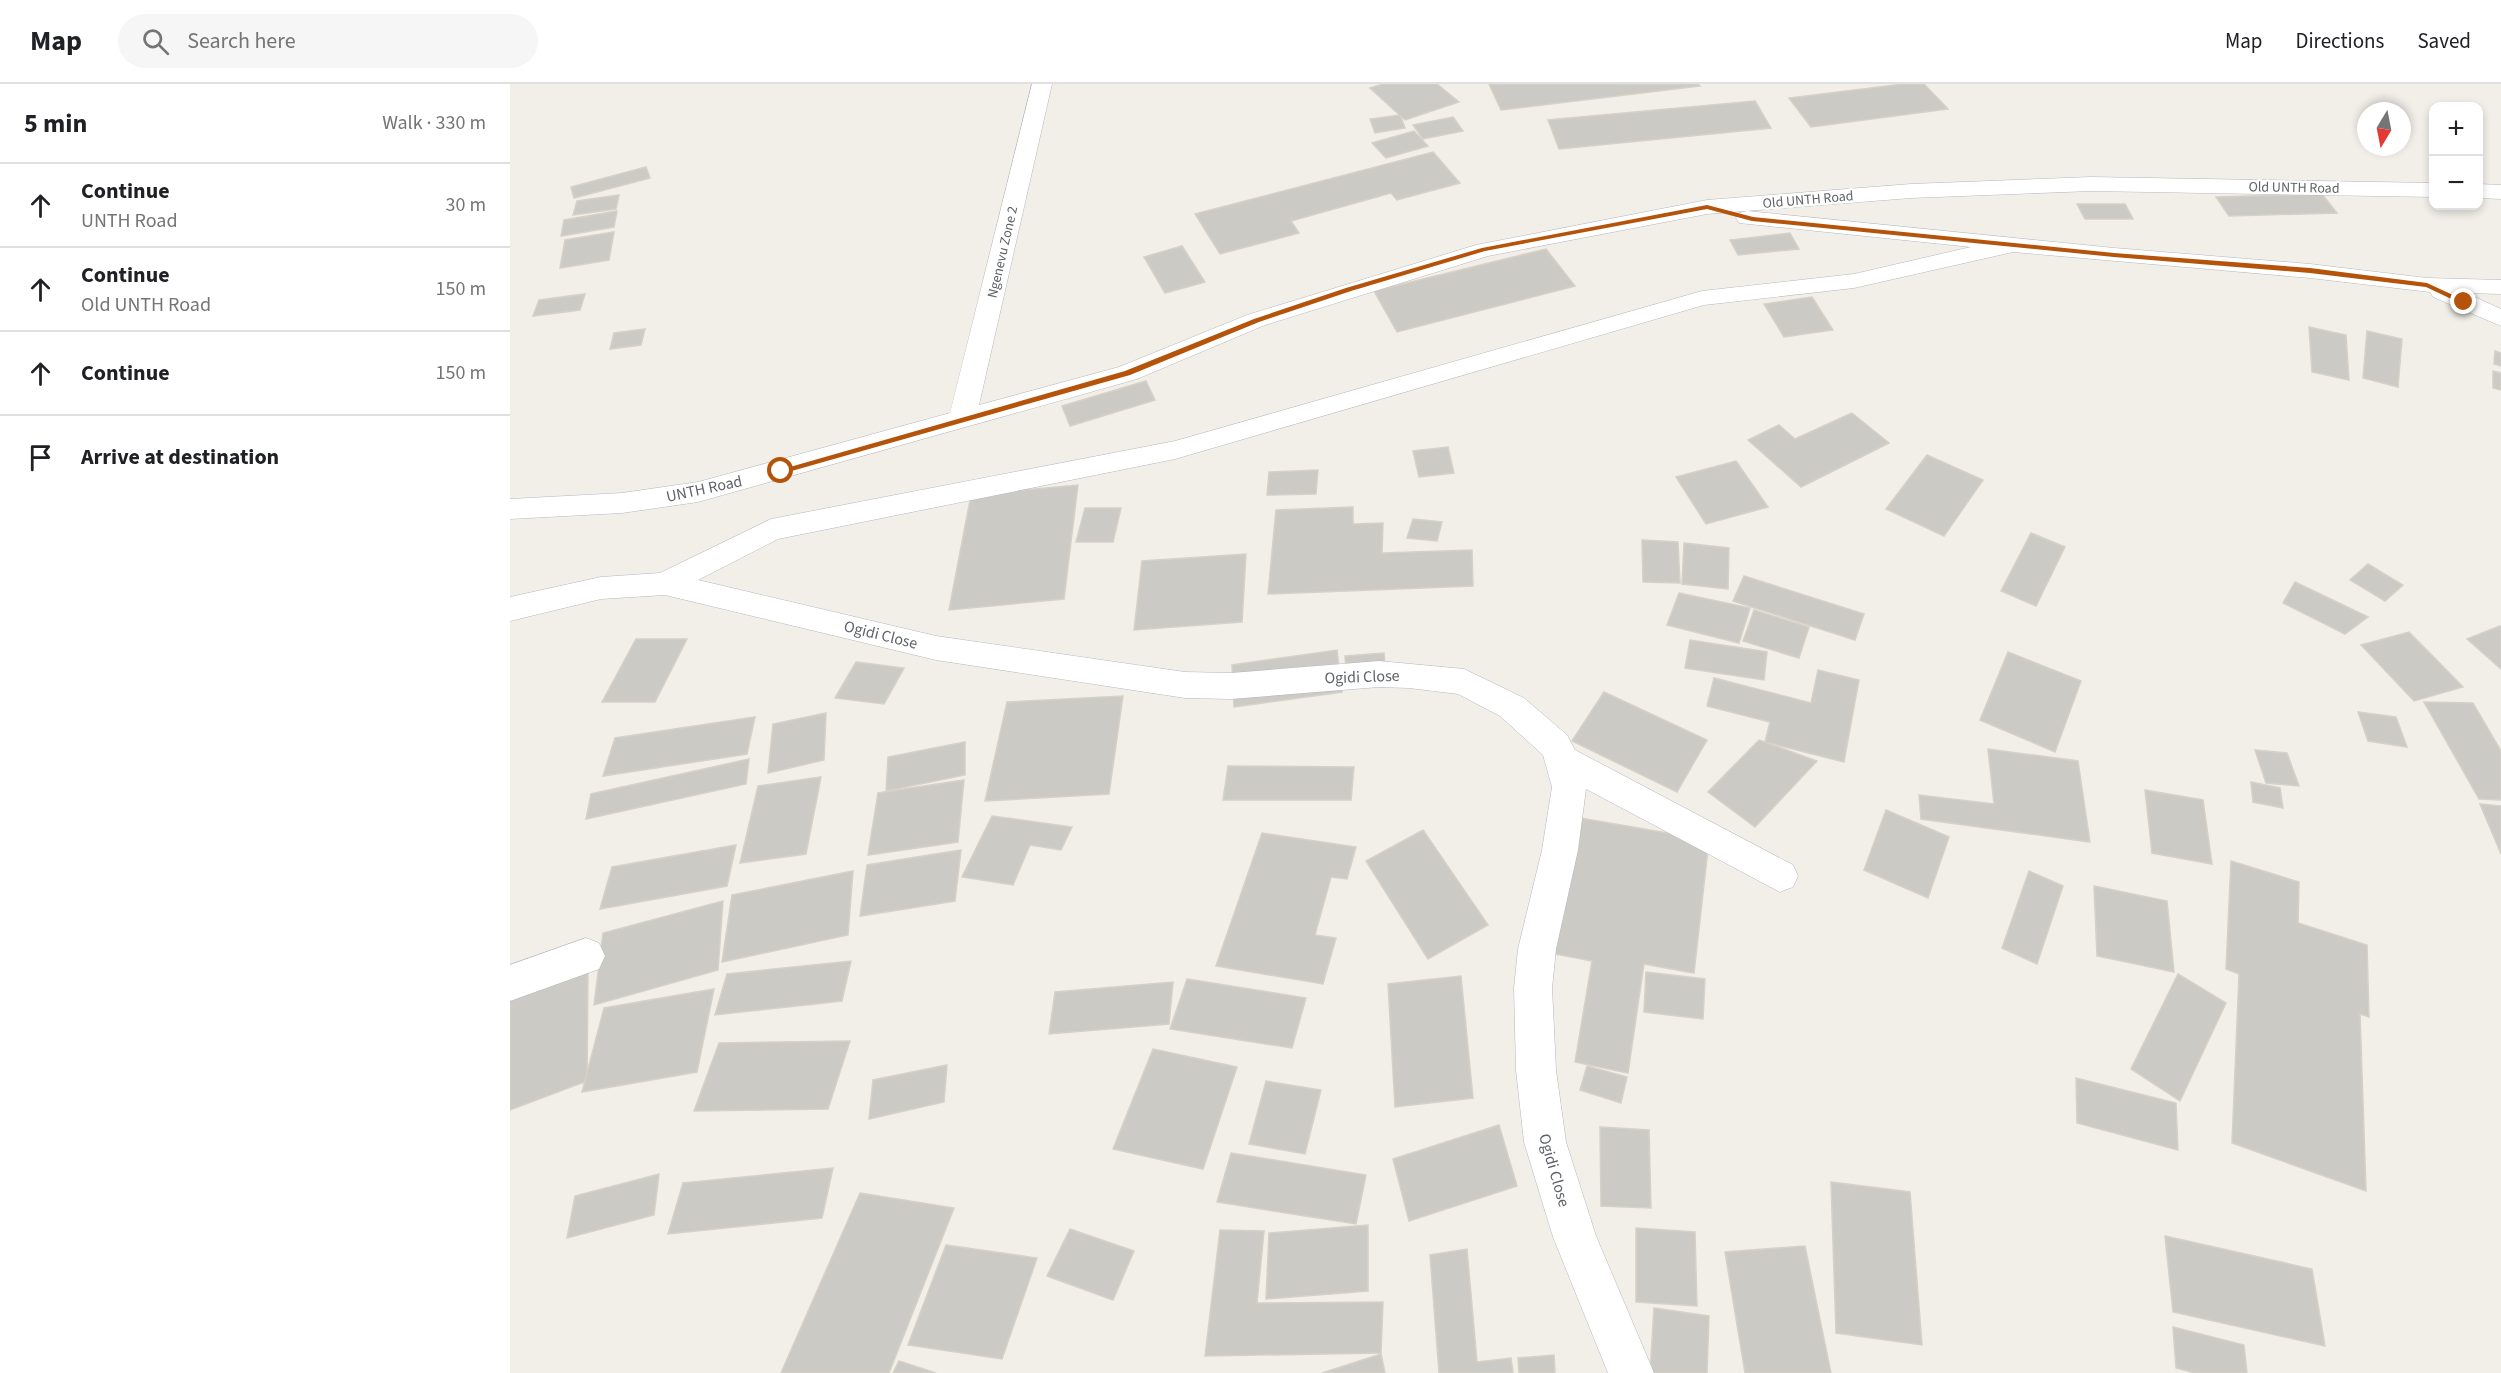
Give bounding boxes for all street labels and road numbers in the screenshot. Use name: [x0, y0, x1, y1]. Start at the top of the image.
street label: Old UNTH Road: [2248, 177, 2340, 199]
street label: Old UNTH Road: [1762, 186, 1854, 214]
street label: Ngenevu Zone 2: [983, 204, 1023, 300]
street label: UNTH Road: [664, 470, 744, 508]
street label: Ogidi Close: [842, 615, 920, 655]
street label: Ogidi Close: [1324, 665, 1400, 689]
street label: Ogidi Close: [1533, 1131, 1575, 1209]

